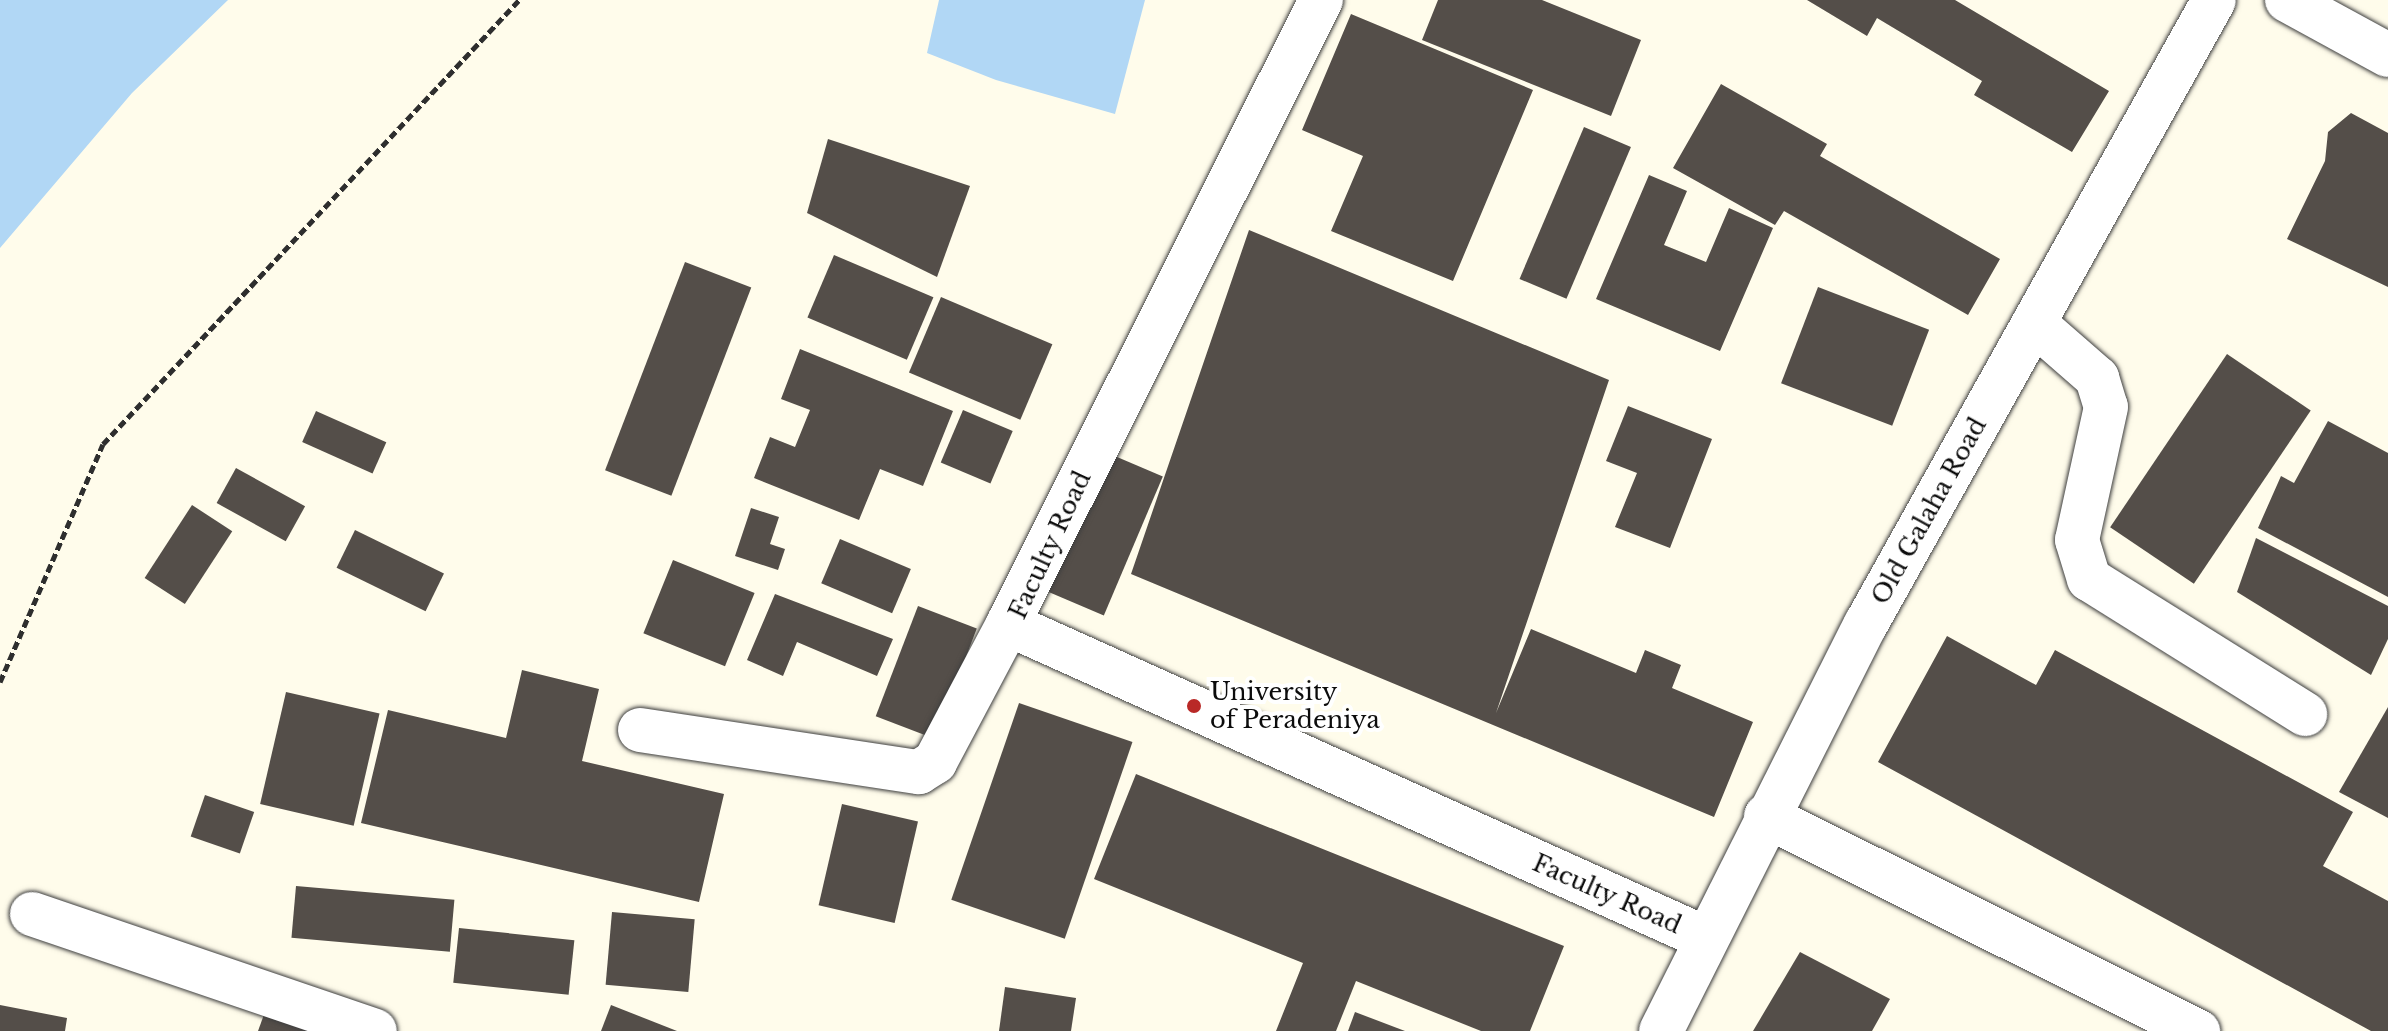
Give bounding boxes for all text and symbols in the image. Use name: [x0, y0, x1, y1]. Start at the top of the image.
street label: Old Galaha Road: [1866, 413, 1992, 609]
street label: Faculty Road: [1003, 466, 1097, 624]
place label: University of Peradeniya: [1210, 678, 1380, 734]
marker: University of Peradeniya: [1185, 697, 1203, 715]
street label: Faculty Road: [1528, 848, 1686, 940]

